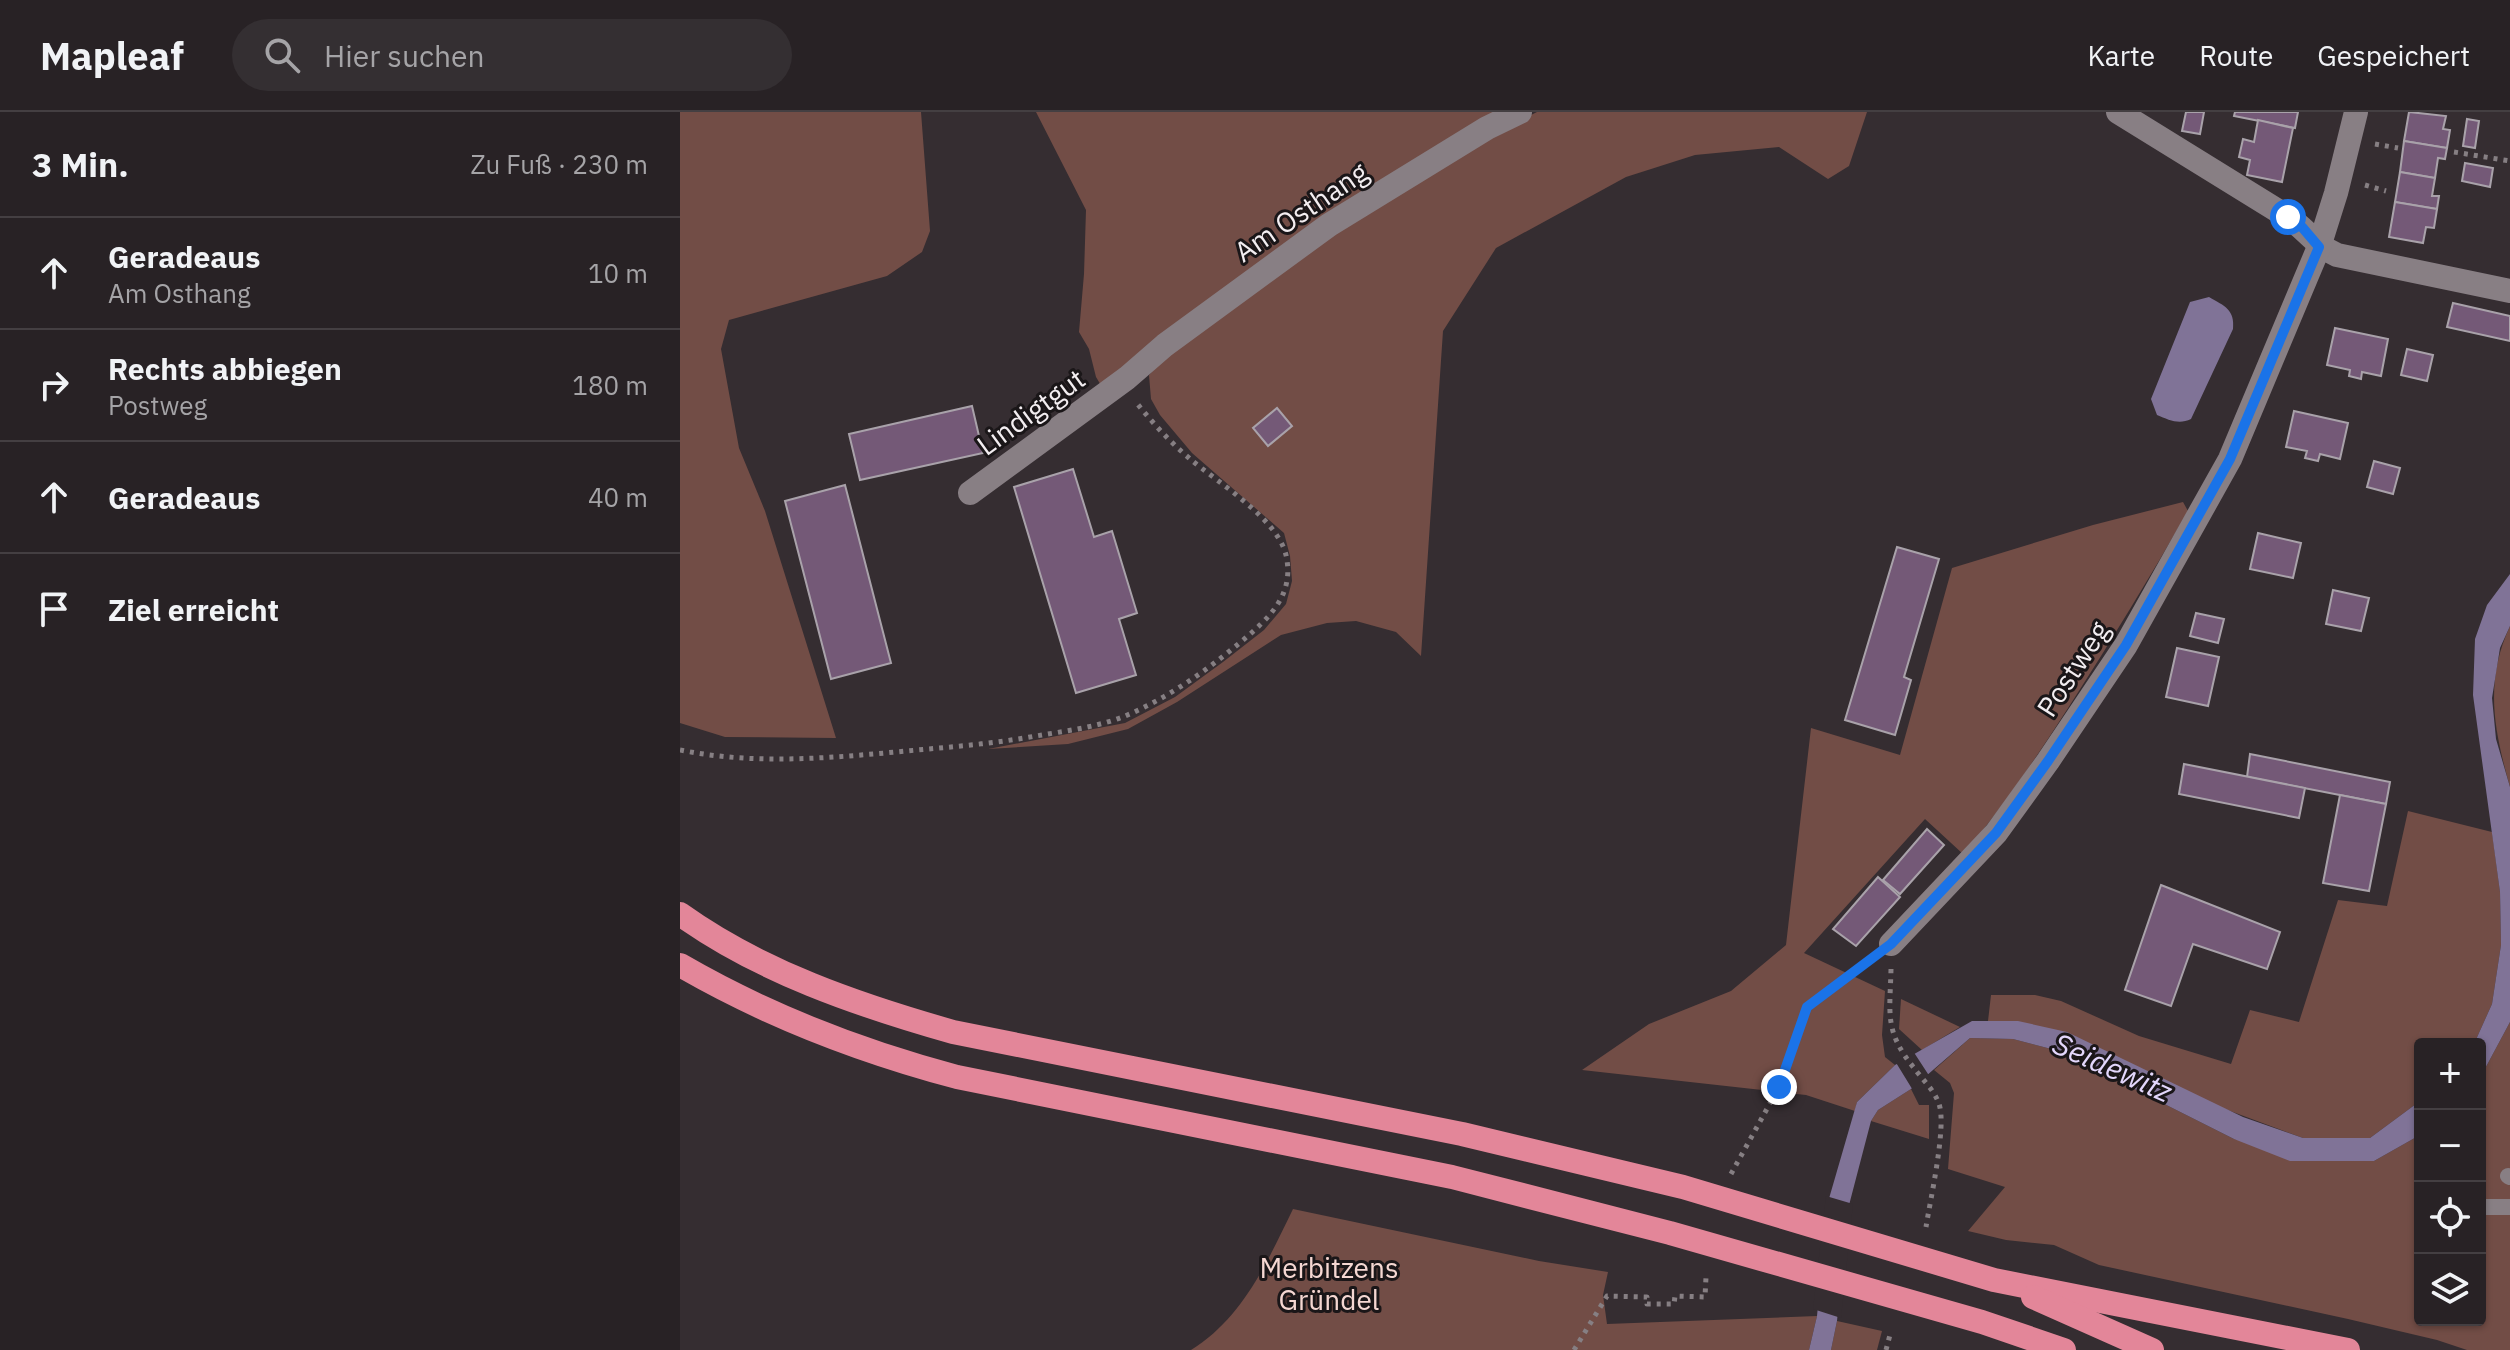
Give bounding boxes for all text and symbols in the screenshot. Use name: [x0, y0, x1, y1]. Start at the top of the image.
search box: [232, 19, 792, 91]
text: Mapleaf: [40, 31, 184, 80]
icon: search: [260, 33, 304, 77]
text: Hier suchen: [324, 36, 485, 75]
text: Karte: [2087, 37, 2155, 74]
text: Route: [2199, 37, 2273, 74]
text: Gespeichert: [2317, 37, 2470, 74]
text: 3 Min.: [32, 142, 129, 186]
text: Zu Fuß · 230 m: [470, 147, 648, 181]
street label: Am Osthang: [1227, 153, 1375, 270]
route start: [2270, 199, 2306, 235]
text: Geradeaus: [108, 237, 260, 276]
icon: ahead: [32, 251, 76, 295]
text: 10 m: [588, 256, 648, 290]
text: Am Osthang: [108, 276, 251, 310]
text: Rechts abbiegen: [108, 349, 342, 388]
street label: Lindigtgut: [969, 360, 1092, 463]
icon: right: [32, 363, 76, 407]
text: 180 m: [572, 368, 648, 402]
text: Postweg: [108, 388, 207, 422]
icon: ahead: [32, 475, 76, 519]
text: Geradeaus: [108, 478, 260, 517]
text: 40 m: [588, 480, 648, 514]
icon: arrive: [32, 587, 76, 631]
text: Ziel erreicht: [108, 590, 279, 629]
street label: Postweg: [2028, 614, 2117, 724]
water label: Seidewitz: [2047, 1023, 2179, 1110]
map controls: [2414, 1038, 2486, 1326]
button: +: [2414, 1038, 2486, 1110]
route end: [1761, 1069, 1797, 1105]
button: −: [2414, 1110, 2486, 1182]
button: locate: [2414, 1182, 2486, 1254]
park label: Merbitzens Gründel: [1259, 1249, 1399, 1318]
button: layers: [2414, 1254, 2486, 1326]

